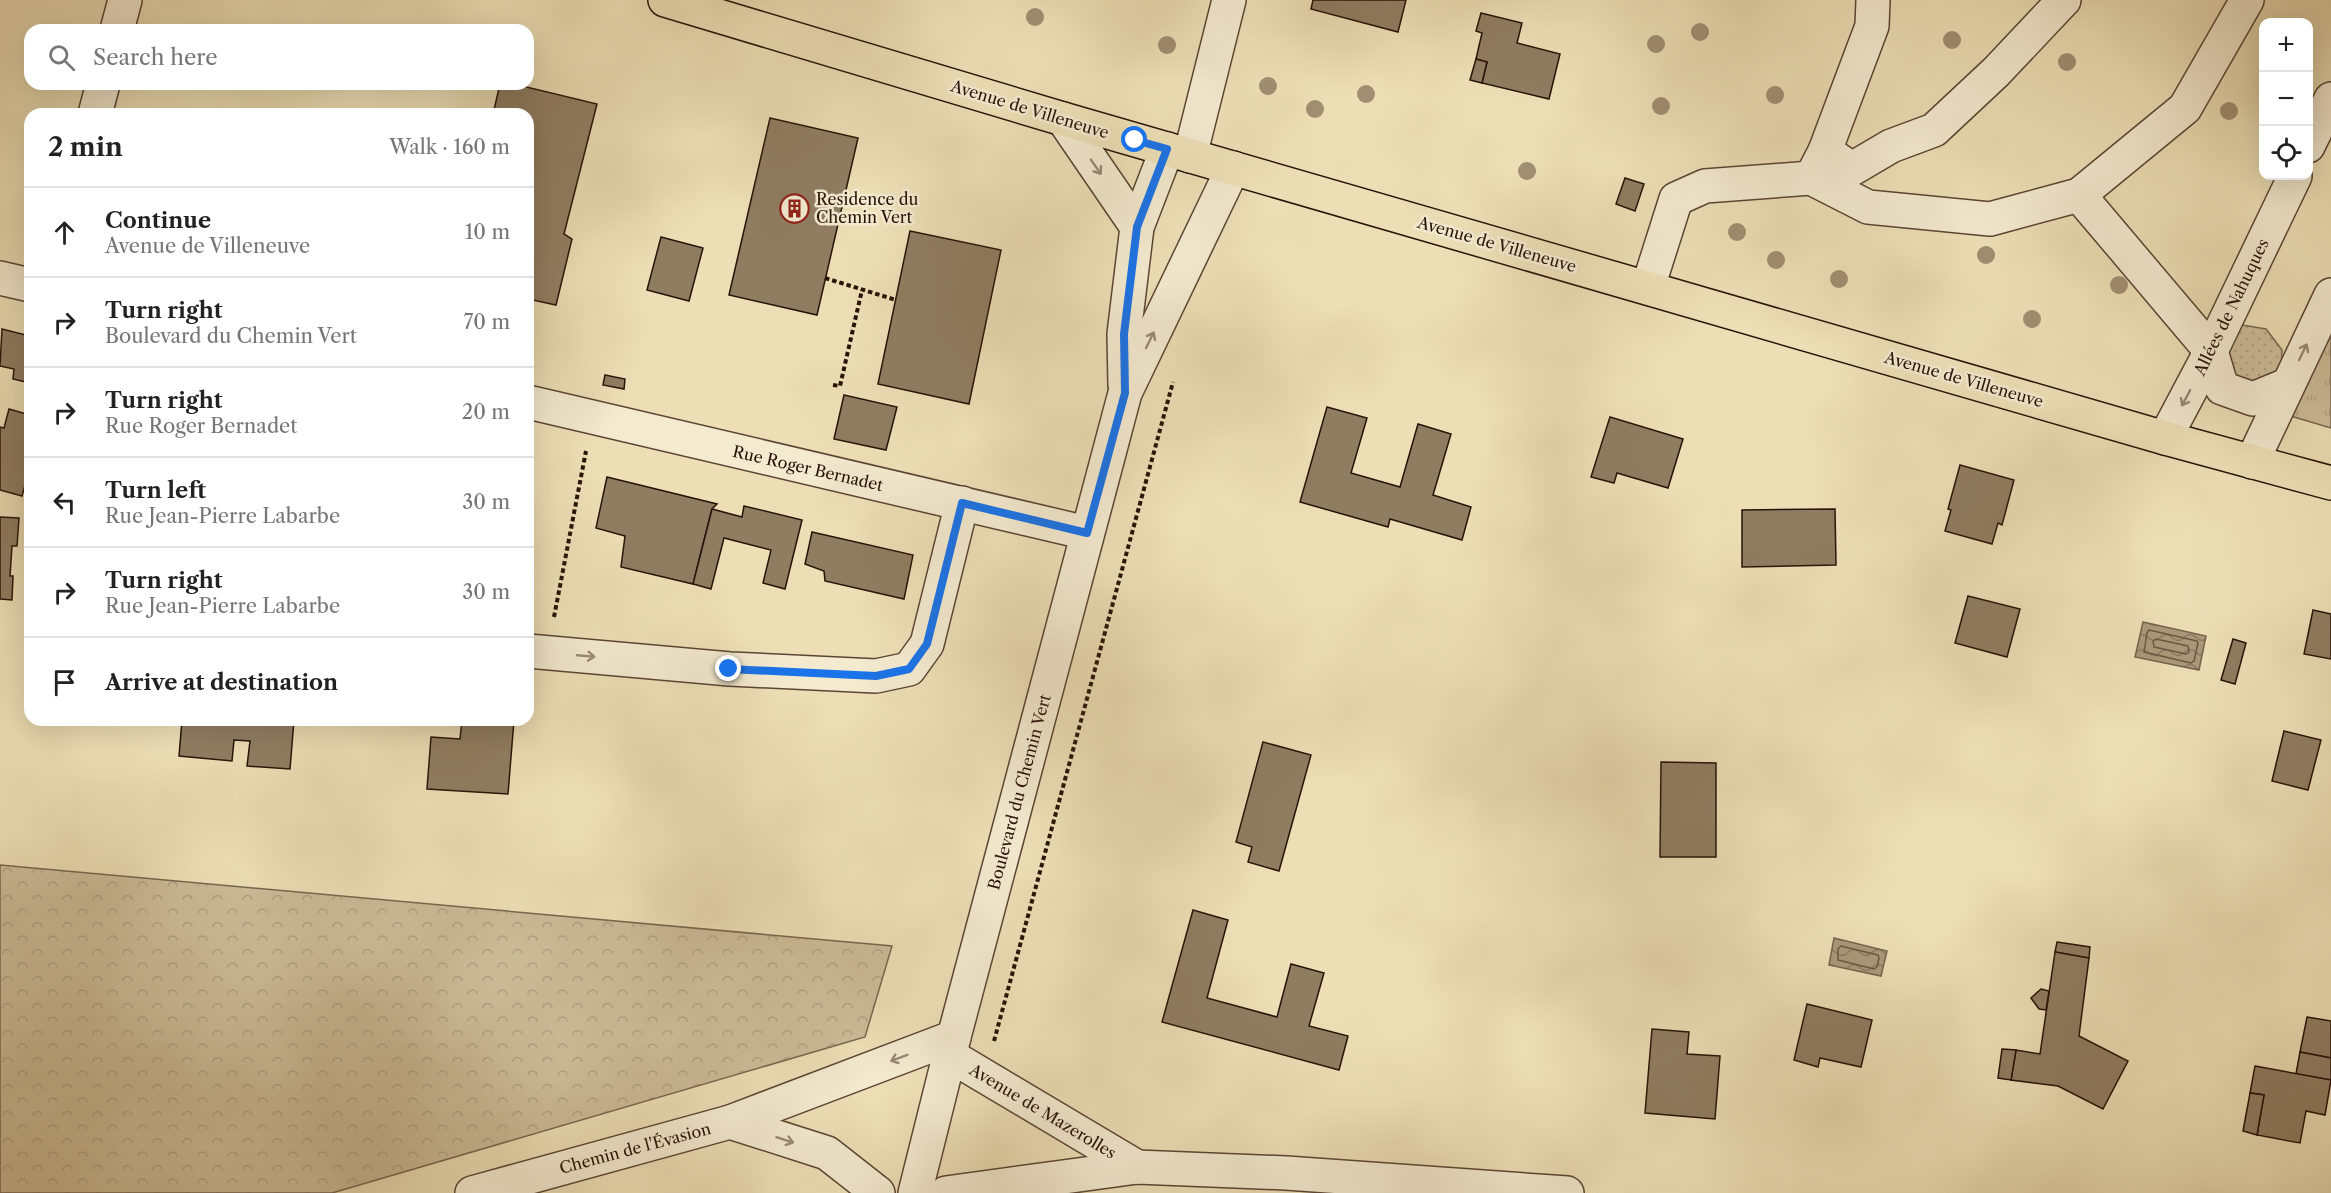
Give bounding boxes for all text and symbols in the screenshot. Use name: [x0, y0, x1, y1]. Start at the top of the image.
map controls: [2259, 18, 2313, 180]
button: +: [2259, 18, 2313, 72]
search box: [24, 24, 534, 90]
icon: search: [45, 41, 78, 74]
text: Search here: [93, 44, 218, 71]
button: −: [2259, 72, 2313, 126]
street label: Avenue de Villeneuve: [948, 75, 1111, 143]
route start: [1121, 126, 1147, 152]
button: locate: [2259, 126, 2313, 180]
text: 2 min: [48, 131, 123, 163]
text: Walk · 160 m: [389, 135, 510, 159]
one-way arrow: [1090, 159, 1103, 175]
place label: Residence du Chemin Vert: [816, 189, 919, 227]
building icon: Residence du Chemin Vert: [779, 192, 811, 224]
text: Continue: [105, 207, 211, 234]
street label: Avenue de Villeneuve: [1414, 211, 1579, 276]
icon: ahead: [48, 216, 81, 249]
text: 10 m: [465, 220, 510, 244]
text: Avenue de Villeneuve: [105, 234, 310, 258]
street label: Allées de Nahuques: [2189, 235, 2273, 380]
text: Turn right: [105, 297, 223, 324]
icon: right: [48, 306, 81, 339]
text: 70 m: [464, 310, 510, 334]
text: Boulevard du Chemin Vert: [105, 324, 357, 348]
one-way arrow: [1145, 331, 1157, 349]
one-way arrow: [2298, 343, 2310, 361]
street label: Avenue de Villeneuve: [1881, 346, 2046, 411]
text: Turn right: [105, 387, 223, 414]
one-way arrow: [2180, 389, 2192, 406]
icon: right: [48, 396, 81, 429]
text: 20 m: [462, 400, 510, 424]
text: Rue Roger Bernadet: [105, 414, 297, 438]
street label: Rue Roger Bernadet: [731, 441, 886, 495]
text: Turn left: [105, 477, 206, 504]
icon: left: [48, 486, 81, 519]
text: 30 m: [462, 490, 510, 514]
text: Rue Jean-Pierre Labarbe: [105, 504, 340, 528]
text: Turn right: [105, 567, 223, 594]
icon: right: [48, 576, 81, 609]
text: 30 m: [462, 580, 510, 604]
text: Rue Jean-Pierre Labarbe: [105, 594, 340, 618]
one-way arrow: [576, 651, 596, 662]
route end: [715, 655, 741, 681]
icon: arrive: [48, 666, 81, 699]
text: Arrive at destination: [105, 669, 338, 696]
street label: Boulevard du Chemin Vert: [983, 692, 1055, 892]
one-way arrow: [890, 1053, 909, 1064]
street label: Avenue de Mazerolles: [965, 1059, 1120, 1163]
street label: Chemin de l'Évasion: [557, 1118, 713, 1178]
one-way arrow: [775, 1135, 794, 1146]

